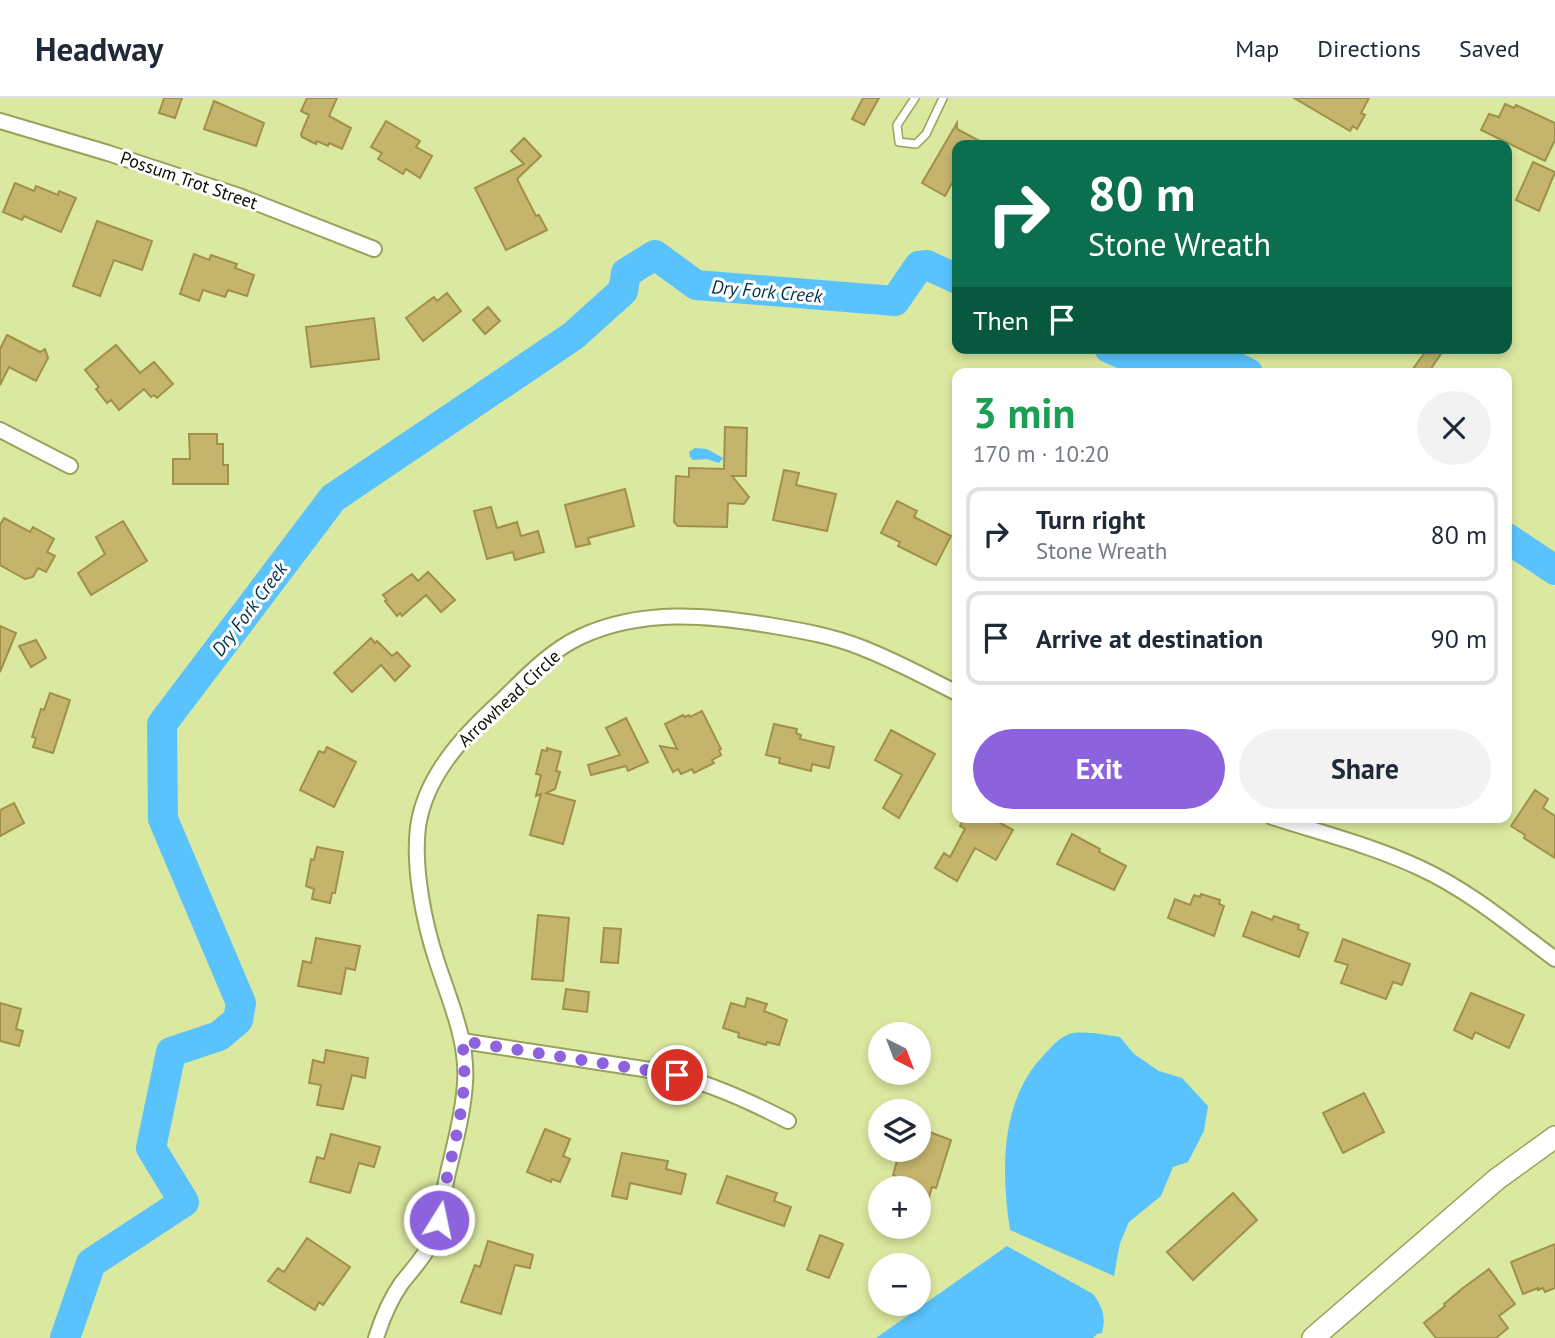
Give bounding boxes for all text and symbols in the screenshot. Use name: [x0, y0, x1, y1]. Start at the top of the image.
text: Headway: [35, 27, 163, 70]
text: Map: [1235, 33, 1279, 64]
text: Directions: [1317, 33, 1421, 64]
text: Saved: [1459, 33, 1520, 64]
street label: Possum Trot Street: [117, 146, 261, 214]
text: 80 m: [1088, 161, 1195, 225]
icon: right: [973, 168, 1064, 259]
text: Stone Wreath: [1088, 223, 1271, 265]
water label: Dry Fork Creek: [711, 274, 825, 308]
icon: arrive: [1043, 301, 1081, 339]
text: Then: [973, 304, 1029, 337]
text: 3 min: [973, 385, 1075, 440]
button: close: [1417, 391, 1491, 465]
text: 170 m · 10:20: [973, 439, 1109, 468]
text: Turn right: [1036, 503, 1145, 536]
icon: right: [977, 515, 1015, 553]
text: 80 m: [1431, 518, 1487, 551]
text: Stone Wreath: [1036, 536, 1167, 565]
water label: Dry Fork Creek: [206, 556, 293, 661]
icon: arrive: [977, 619, 1015, 657]
text: Arrive at destination: [1036, 622, 1263, 655]
text: 90 m: [1431, 622, 1487, 655]
street label: Arrowhead Circle: [453, 645, 565, 751]
button: Exit: [973, 729, 1225, 809]
button: Share: [1239, 729, 1491, 809]
north arrow: [868, 1022, 931, 1085]
map controls: [868, 1022, 931, 1316]
pin: [647, 1045, 707, 1105]
icon: arrive: [658, 1056, 696, 1094]
button: layers: [868, 1099, 931, 1162]
button: +: [868, 1176, 931, 1239]
position arrow: [402, 1183, 476, 1257]
button: −: [868, 1253, 931, 1316]

